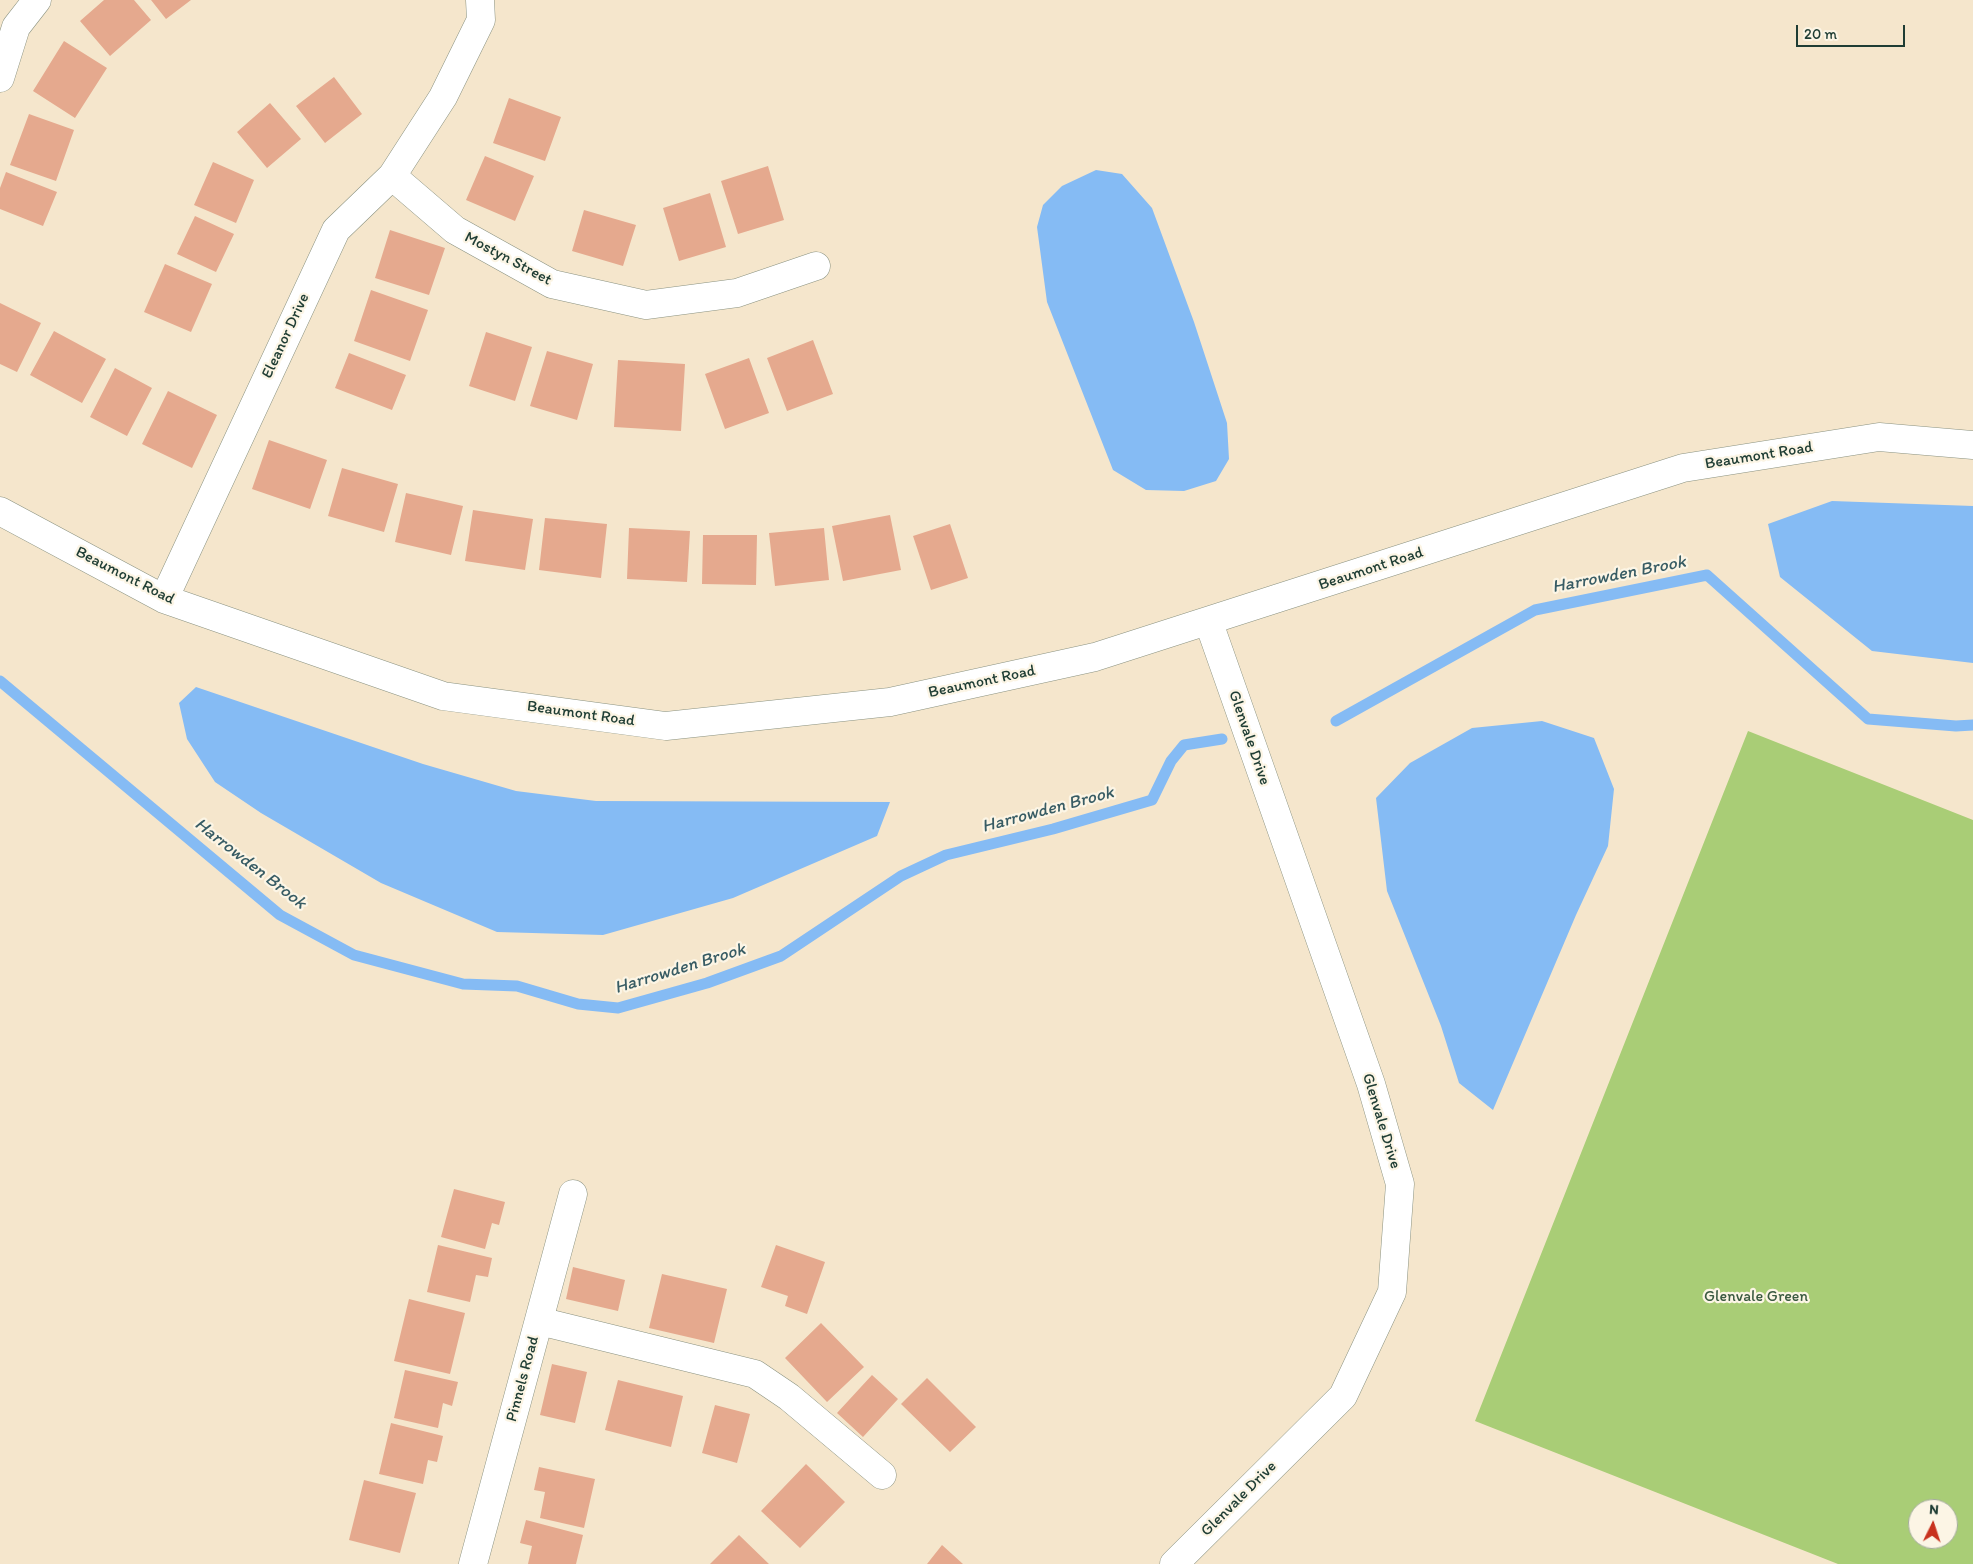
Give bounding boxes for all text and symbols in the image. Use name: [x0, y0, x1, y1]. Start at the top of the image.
scale bar: [1798, 15, 1907, 47]
text: 20 m: [1804, 25, 1837, 43]
street label: Mostyn Street: [461, 228, 555, 290]
street label: Eleanor Drive: [258, 290, 314, 382]
street label: Beaumont Road: [1704, 438, 1814, 474]
street label: Beaumont Road: [72, 543, 178, 609]
street label: Beaumont Road: [1316, 543, 1426, 595]
water label: Harrowden Brook: [1550, 551, 1688, 599]
street label: Beaumont Road: [927, 661, 1037, 703]
street label: Glenvale Drive: [1224, 688, 1274, 788]
street label: Beaumont Road: [526, 697, 636, 731]
water label: Harrowden Brook: [980, 782, 1116, 838]
water label: Harrowden Brook: [190, 814, 310, 914]
water label: Harrowden Brook: [612, 939, 748, 999]
street label: Glenvale Drive: [1357, 1071, 1405, 1171]
park label: Glenvale Green: [1704, 1287, 1808, 1307]
street label: Pinnels Road: [502, 1334, 544, 1424]
street label: Glenvale Drive: [1197, 1457, 1281, 1541]
north arrow: [1908, 1499, 1958, 1549]
text: N: [1929, 1501, 1939, 1518]

